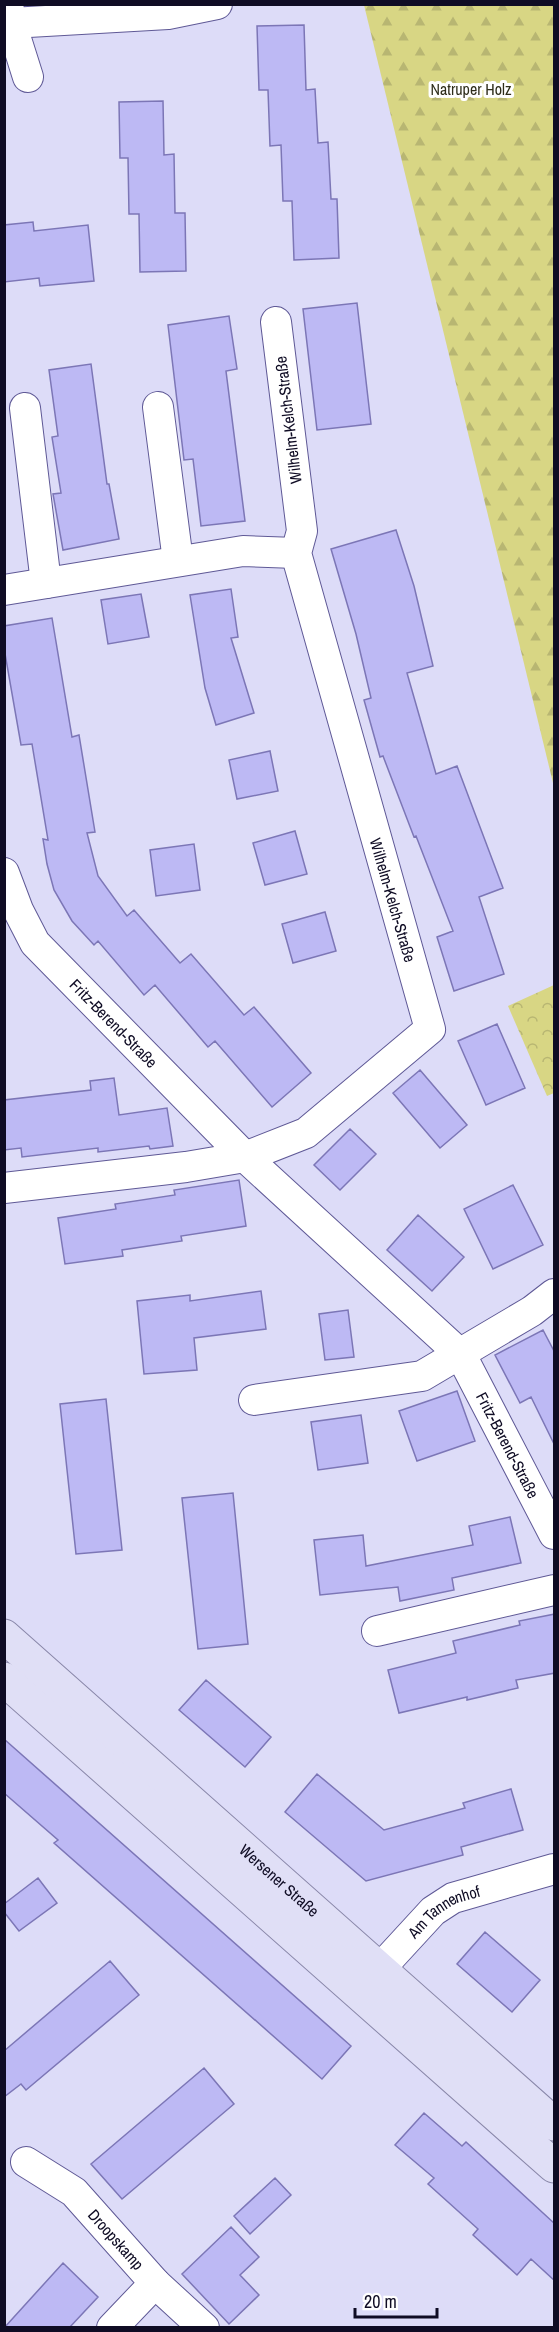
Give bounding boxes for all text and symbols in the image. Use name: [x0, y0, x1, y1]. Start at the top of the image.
park label: Natruper Holz: [431, 78, 512, 100]
street label: Wilhelm-Kelch-Straße: [269, 355, 307, 485]
street label: Wilhelm-Kelch-Straße: [365, 835, 421, 965]
street label: Fritz-Berend-Straße: [65, 974, 162, 1073]
street label: Fritz-Berend-Straße: [471, 1388, 544, 1502]
street label: Wersener Straße: [235, 1839, 324, 1922]
street label: Am Tannenhof: [402, 1880, 483, 1944]
street label: Droopskamp: [83, 2204, 149, 2274]
scale bar: [355, 2281, 438, 2319]
text: 20 m: [364, 2289, 397, 2314]

